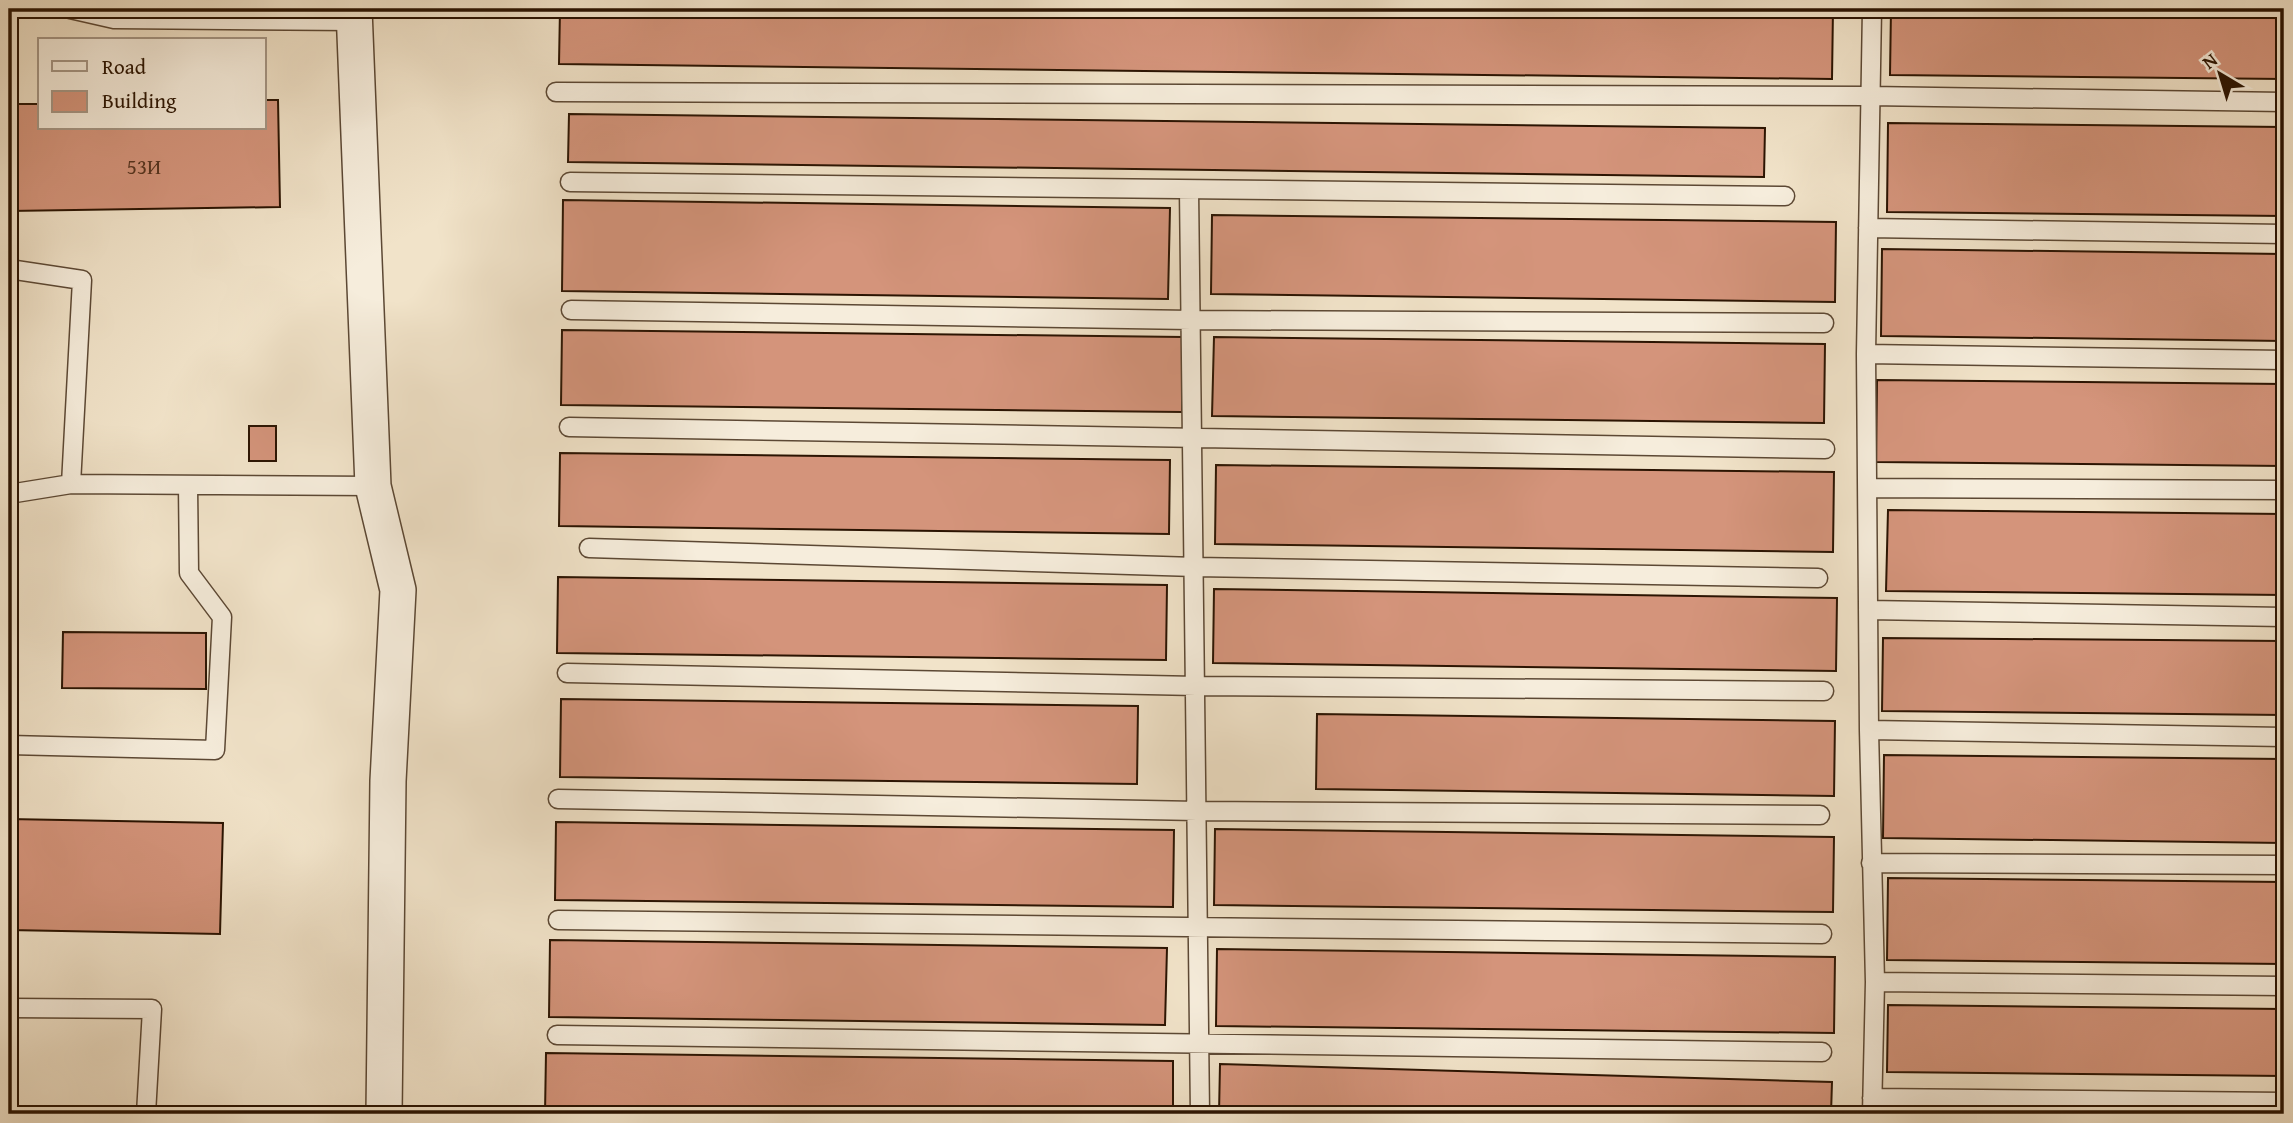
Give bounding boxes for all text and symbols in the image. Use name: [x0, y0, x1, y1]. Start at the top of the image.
legend: [38, 38, 266, 130]
north arrow: [2184, 38, 2254, 108]
text: N: [2196, 45, 2223, 76]
text: Road: [102, 51, 147, 82]
text: Building: [102, 85, 177, 116]
house number: 53И: [127, 151, 161, 182]

